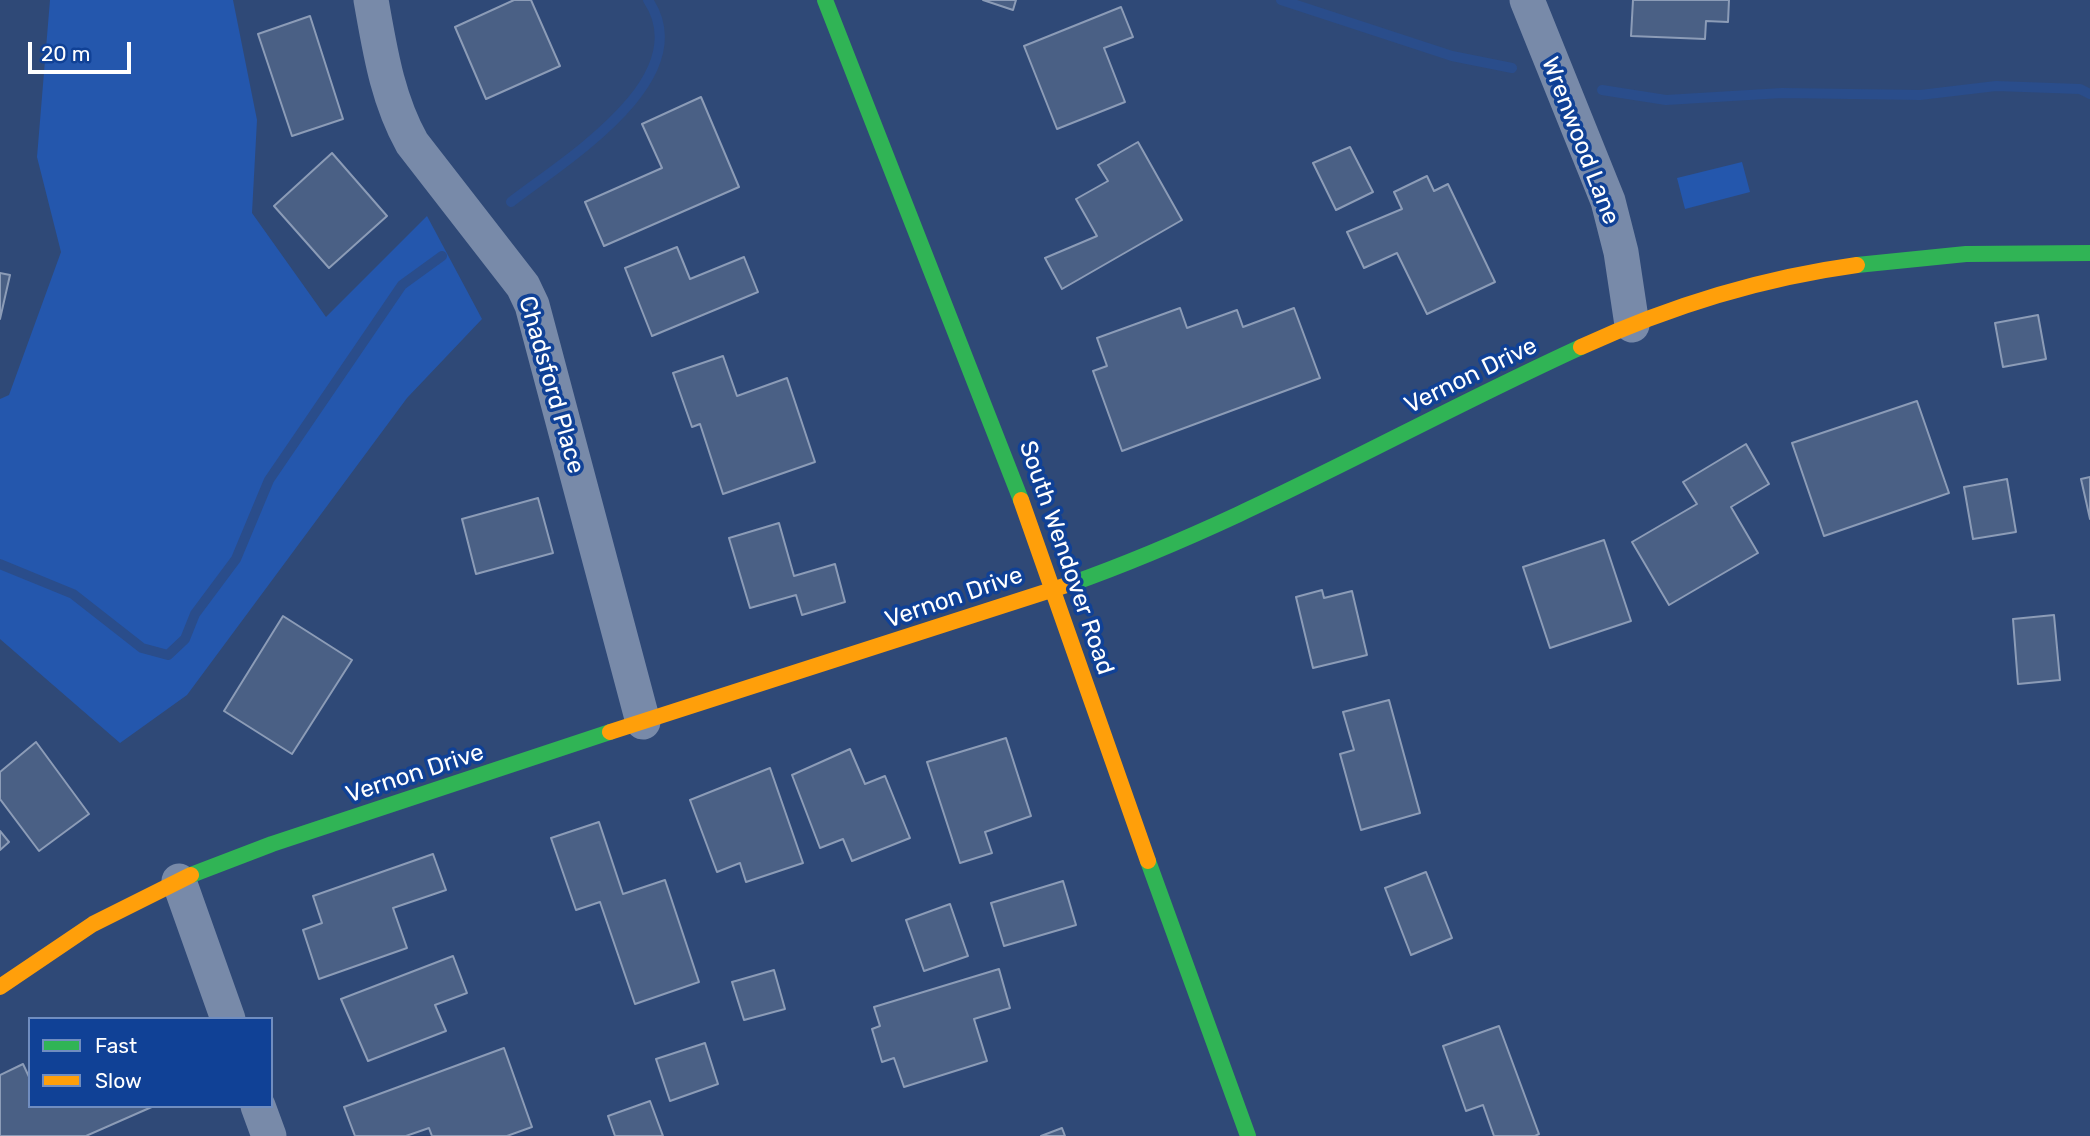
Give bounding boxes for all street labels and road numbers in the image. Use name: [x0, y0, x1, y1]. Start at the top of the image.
street label: Wrenwood Lane: [1535, 53, 1625, 229]
street label: Chadsford Place: [512, 293, 590, 477]
street label: Vernon Drive: [1400, 332, 1542, 420]
street label: South Wendover Road: [1012, 437, 1120, 679]
street label: Vernon Drive: [881, 561, 1027, 635]
street label: Vernon Drive: [342, 738, 488, 810]

